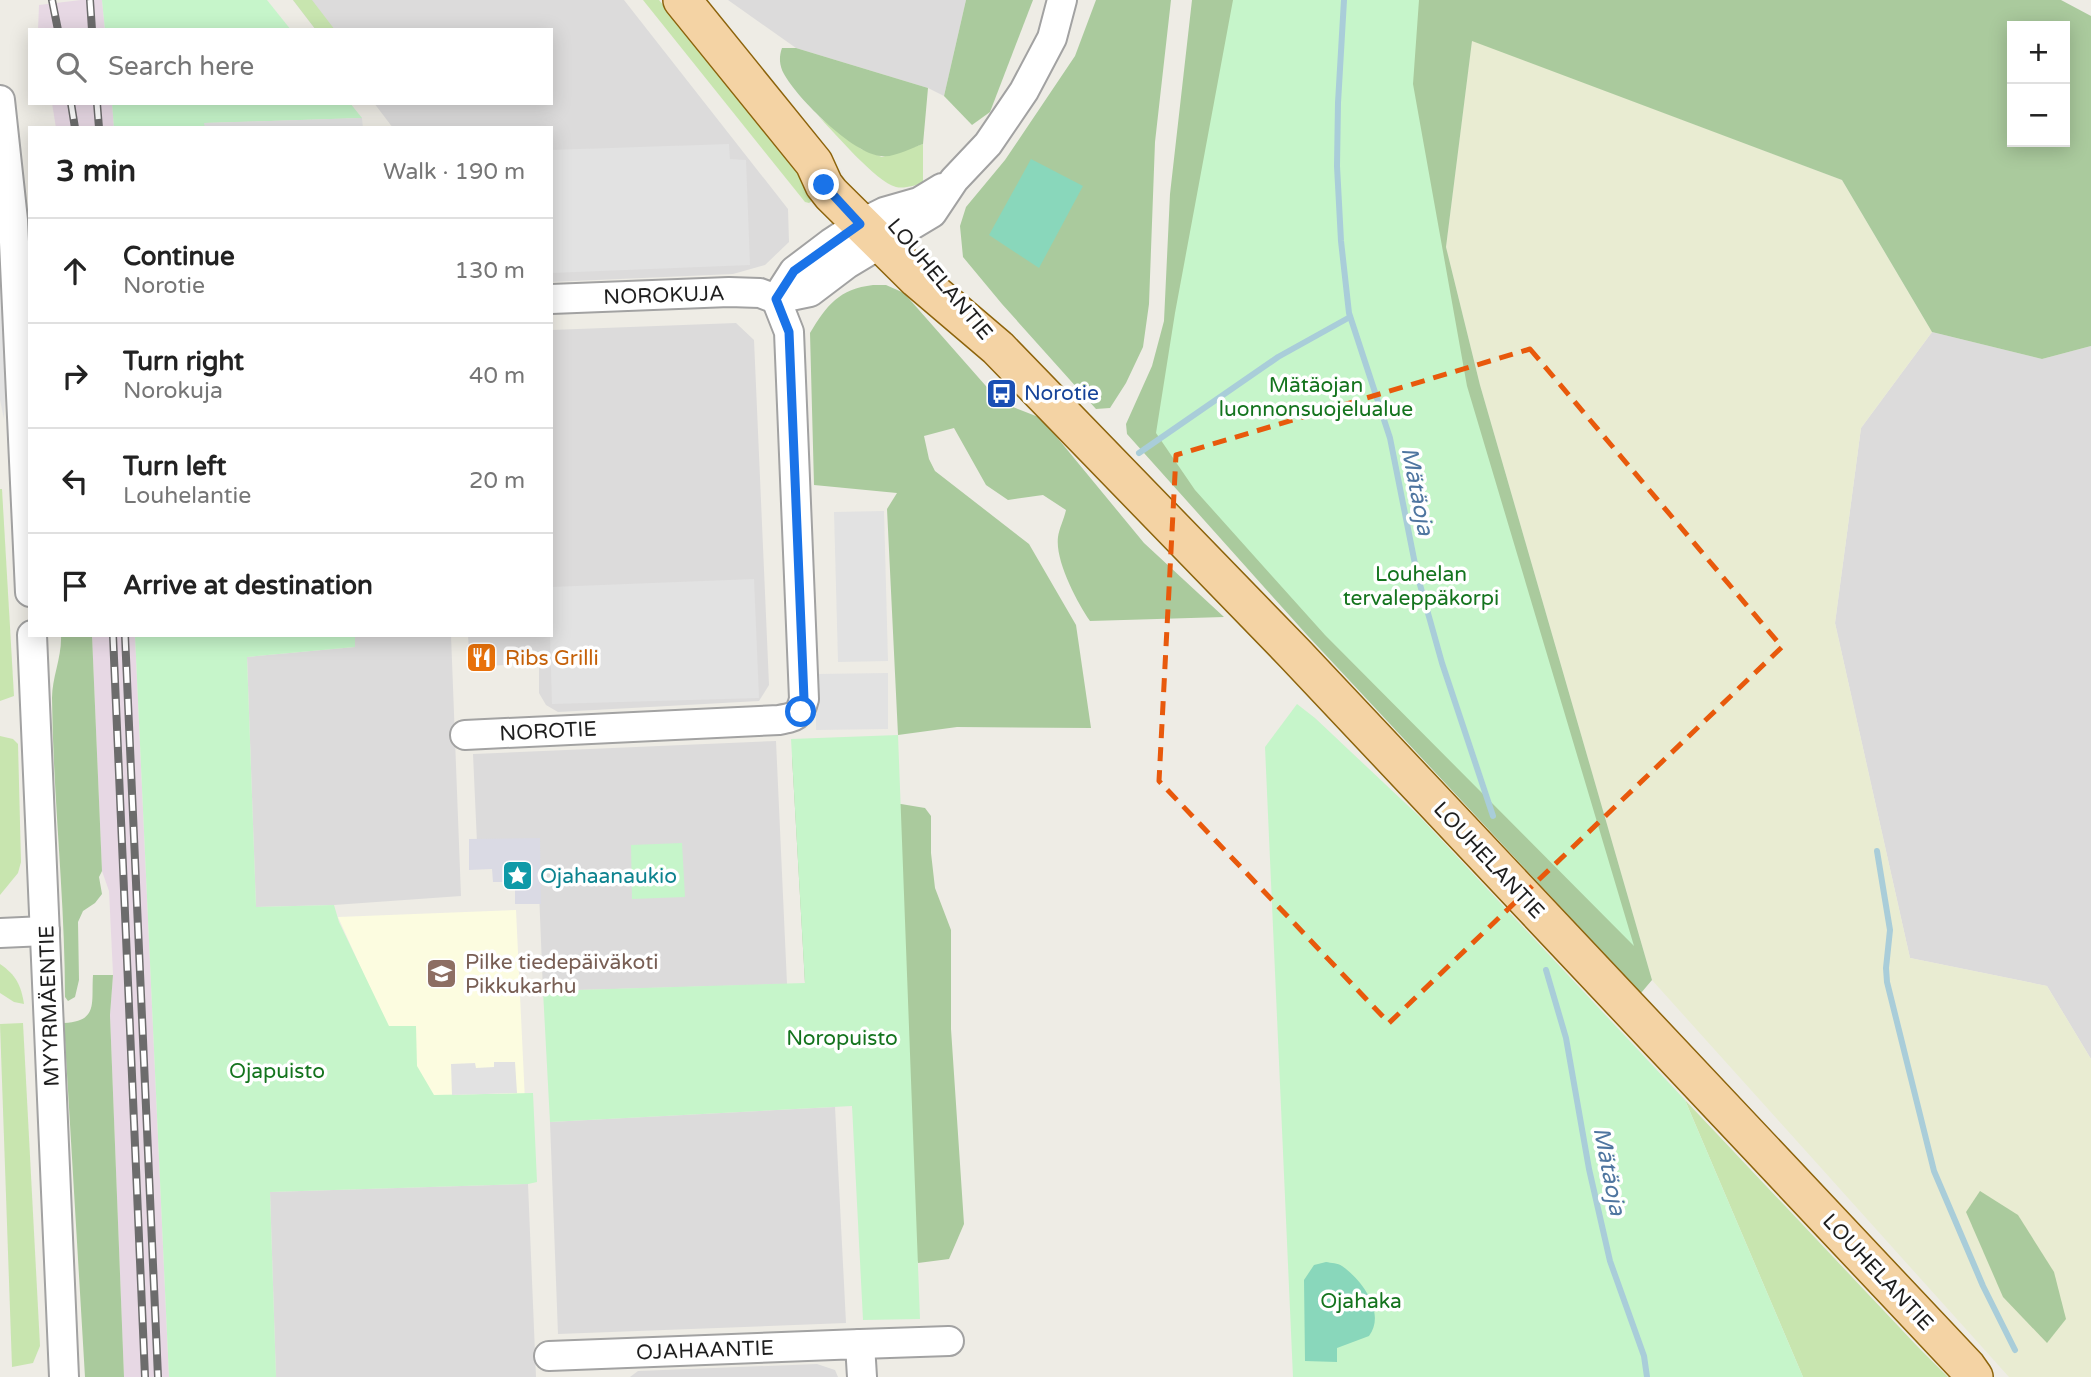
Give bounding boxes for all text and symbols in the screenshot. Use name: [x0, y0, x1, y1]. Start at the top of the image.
map controls: [2007, 21, 2070, 147]
button: +: [2007, 21, 2070, 84]
search box: [28, 28, 553, 105]
icon: search: [52, 48, 90, 86]
text: Search here: [108, 51, 254, 82]
button: −: [2007, 84, 2070, 147]
text: 3 min: [56, 153, 136, 190]
text: Walk · 190 m: [383, 158, 525, 186]
route end: [808, 169, 839, 200]
street label: LOUHELANTIE: [882, 214, 998, 345]
text: Continue: [123, 241, 235, 272]
icon: ahead: [56, 252, 94, 290]
text: 130 m: [455, 257, 525, 285]
text: Norotie: [123, 272, 205, 300]
street label: NOROKUJA: [603, 281, 725, 310]
text: Turn right: [123, 346, 244, 377]
icon: right: [56, 357, 94, 395]
text: 40 m: [469, 362, 525, 390]
park label: Mätäojan luonnonsuojelualue: [1219, 373, 1413, 422]
bus stop icon: Norotie: [984, 376, 1018, 410]
text: Norokuja: [123, 377, 223, 405]
place label: Norotie: [1024, 381, 1099, 406]
water label: Mätäoja: [1395, 445, 1439, 539]
text: Turn left: [123, 451, 226, 482]
icon: left: [56, 462, 94, 500]
text: 20 m: [469, 467, 525, 495]
text: Louhelantie: [123, 482, 251, 510]
park label: Louhelan tervaleppäkorpi: [1343, 562, 1499, 611]
icon: arrive: [56, 567, 94, 605]
text: Arrive at destination: [123, 570, 373, 601]
restaurant icon: Ribs Grilli: [465, 641, 499, 675]
place label: Ribs Grilli: [505, 646, 599, 671]
route start: [785, 696, 816, 727]
street label: NOROTIE: [499, 716, 597, 747]
street label: LOUHELANTIE: [1428, 797, 1549, 924]
place icon: Ojahaanaukio: [500, 859, 534, 893]
place label: Ojahaanaukio: [540, 864, 677, 889]
street label: MYYRMÄENTIE: [34, 925, 65, 1087]
place label: Pilke tiedepäiväkoti Pikkukarhu: [465, 950, 659, 999]
school or university icon: Pilke tiedepäiväkoti Pikkukarhu: [425, 957, 459, 991]
park label: Noropuisto: [786, 1026, 898, 1051]
park label: Ojapuisto: [229, 1059, 325, 1084]
water label: Mätäoja: [1587, 1125, 1631, 1219]
street label: LOUHELANTIE: [1817, 1209, 1938, 1336]
park label: Ojahaka: [1320, 1289, 1402, 1314]
street label: OJAHAANTIE: [636, 1336, 774, 1365]

